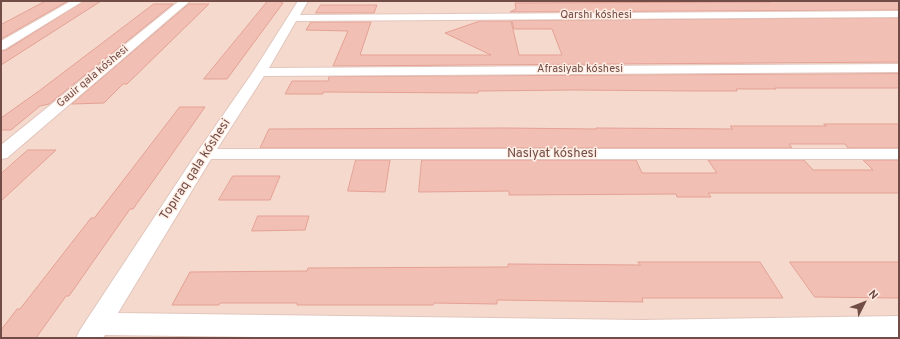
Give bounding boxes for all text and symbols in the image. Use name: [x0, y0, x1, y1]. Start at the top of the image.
street label: Qarshı kóshesi: [560, 9, 632, 23]
street label: Gauir qala kóshesi: [54, 43, 132, 111]
street label: Afrasiyab kóshesi: [537, 63, 623, 77]
street label: Topıraq qala kóshesi: [157, 116, 235, 224]
street label: Nasiyat kóshesi: [507, 146, 597, 162]
north arrow: [844, 283, 884, 323]
text: N: [865, 287, 881, 303]

